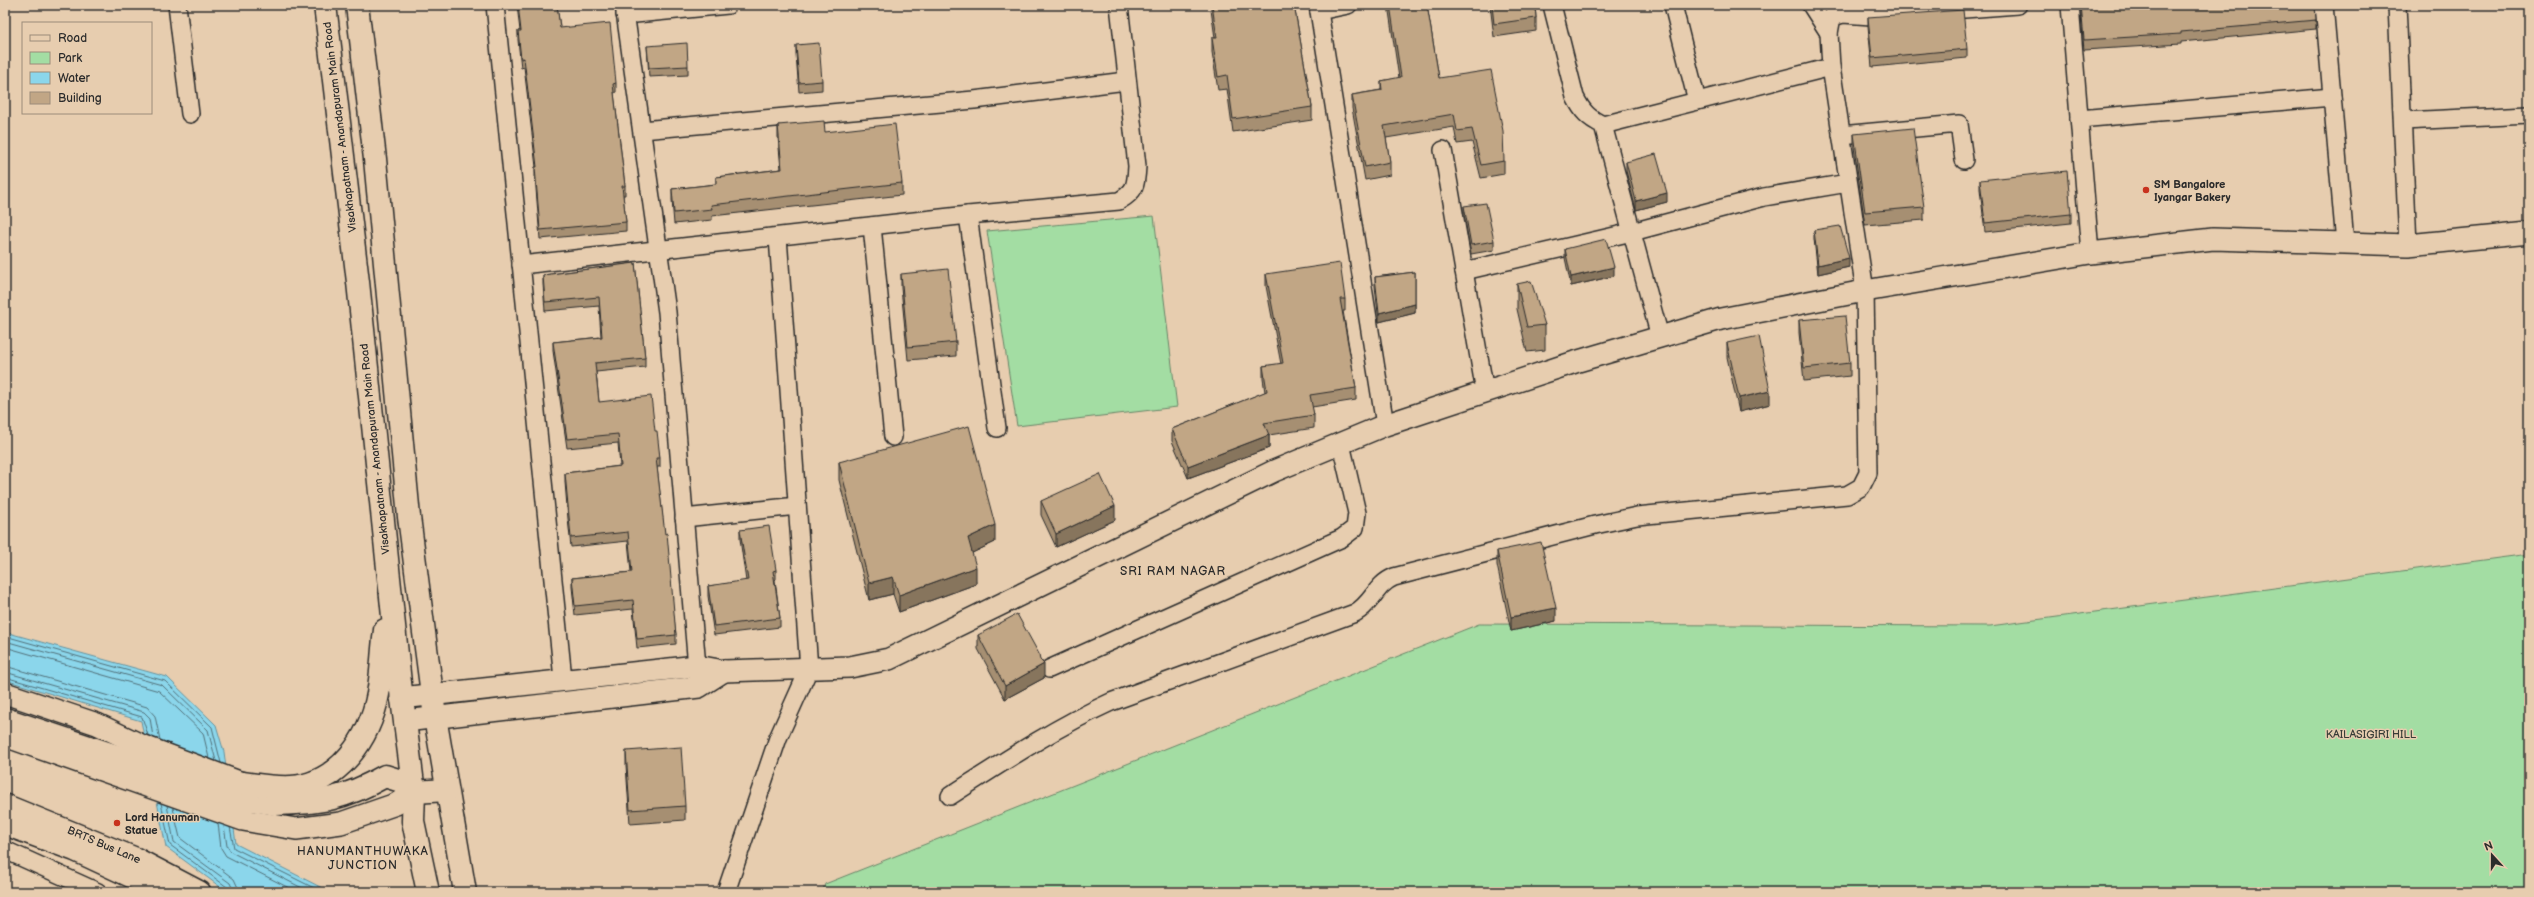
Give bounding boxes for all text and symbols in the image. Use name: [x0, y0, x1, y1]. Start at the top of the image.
street label: Visakhapatnam - Anandapuram Main Road: [321, 21, 359, 233]
legend: [22, 22, 152, 114]
text: Road: [58, 31, 87, 46]
text: Park: [58, 51, 82, 66]
text: Water: [58, 71, 90, 86]
text: Building: [58, 91, 102, 106]
place label: SM Bangalore Iyangar Bakery: [2154, 178, 2231, 204]
marker: SM Bangalore Iyangar Bakery: [2141, 185, 2151, 195]
street label: Visakhapatnam - Anandapuram Main Road: [357, 343, 393, 555]
district label: SRI RAM NAGAR: [1120, 564, 1226, 579]
park label: KAILASIGIRI HILL: [2326, 728, 2417, 741]
place label: Lord Hanuman Statue: [125, 811, 200, 837]
marker: Lord Hanuman Statue: [112, 818, 122, 828]
street label: BRTS Bus Lane: [65, 824, 143, 867]
north arrow: [2472, 835, 2512, 875]
text: N: [2482, 839, 2495, 854]
district label: HANUMANTHUWAKA JUNCTION: [297, 844, 429, 873]

